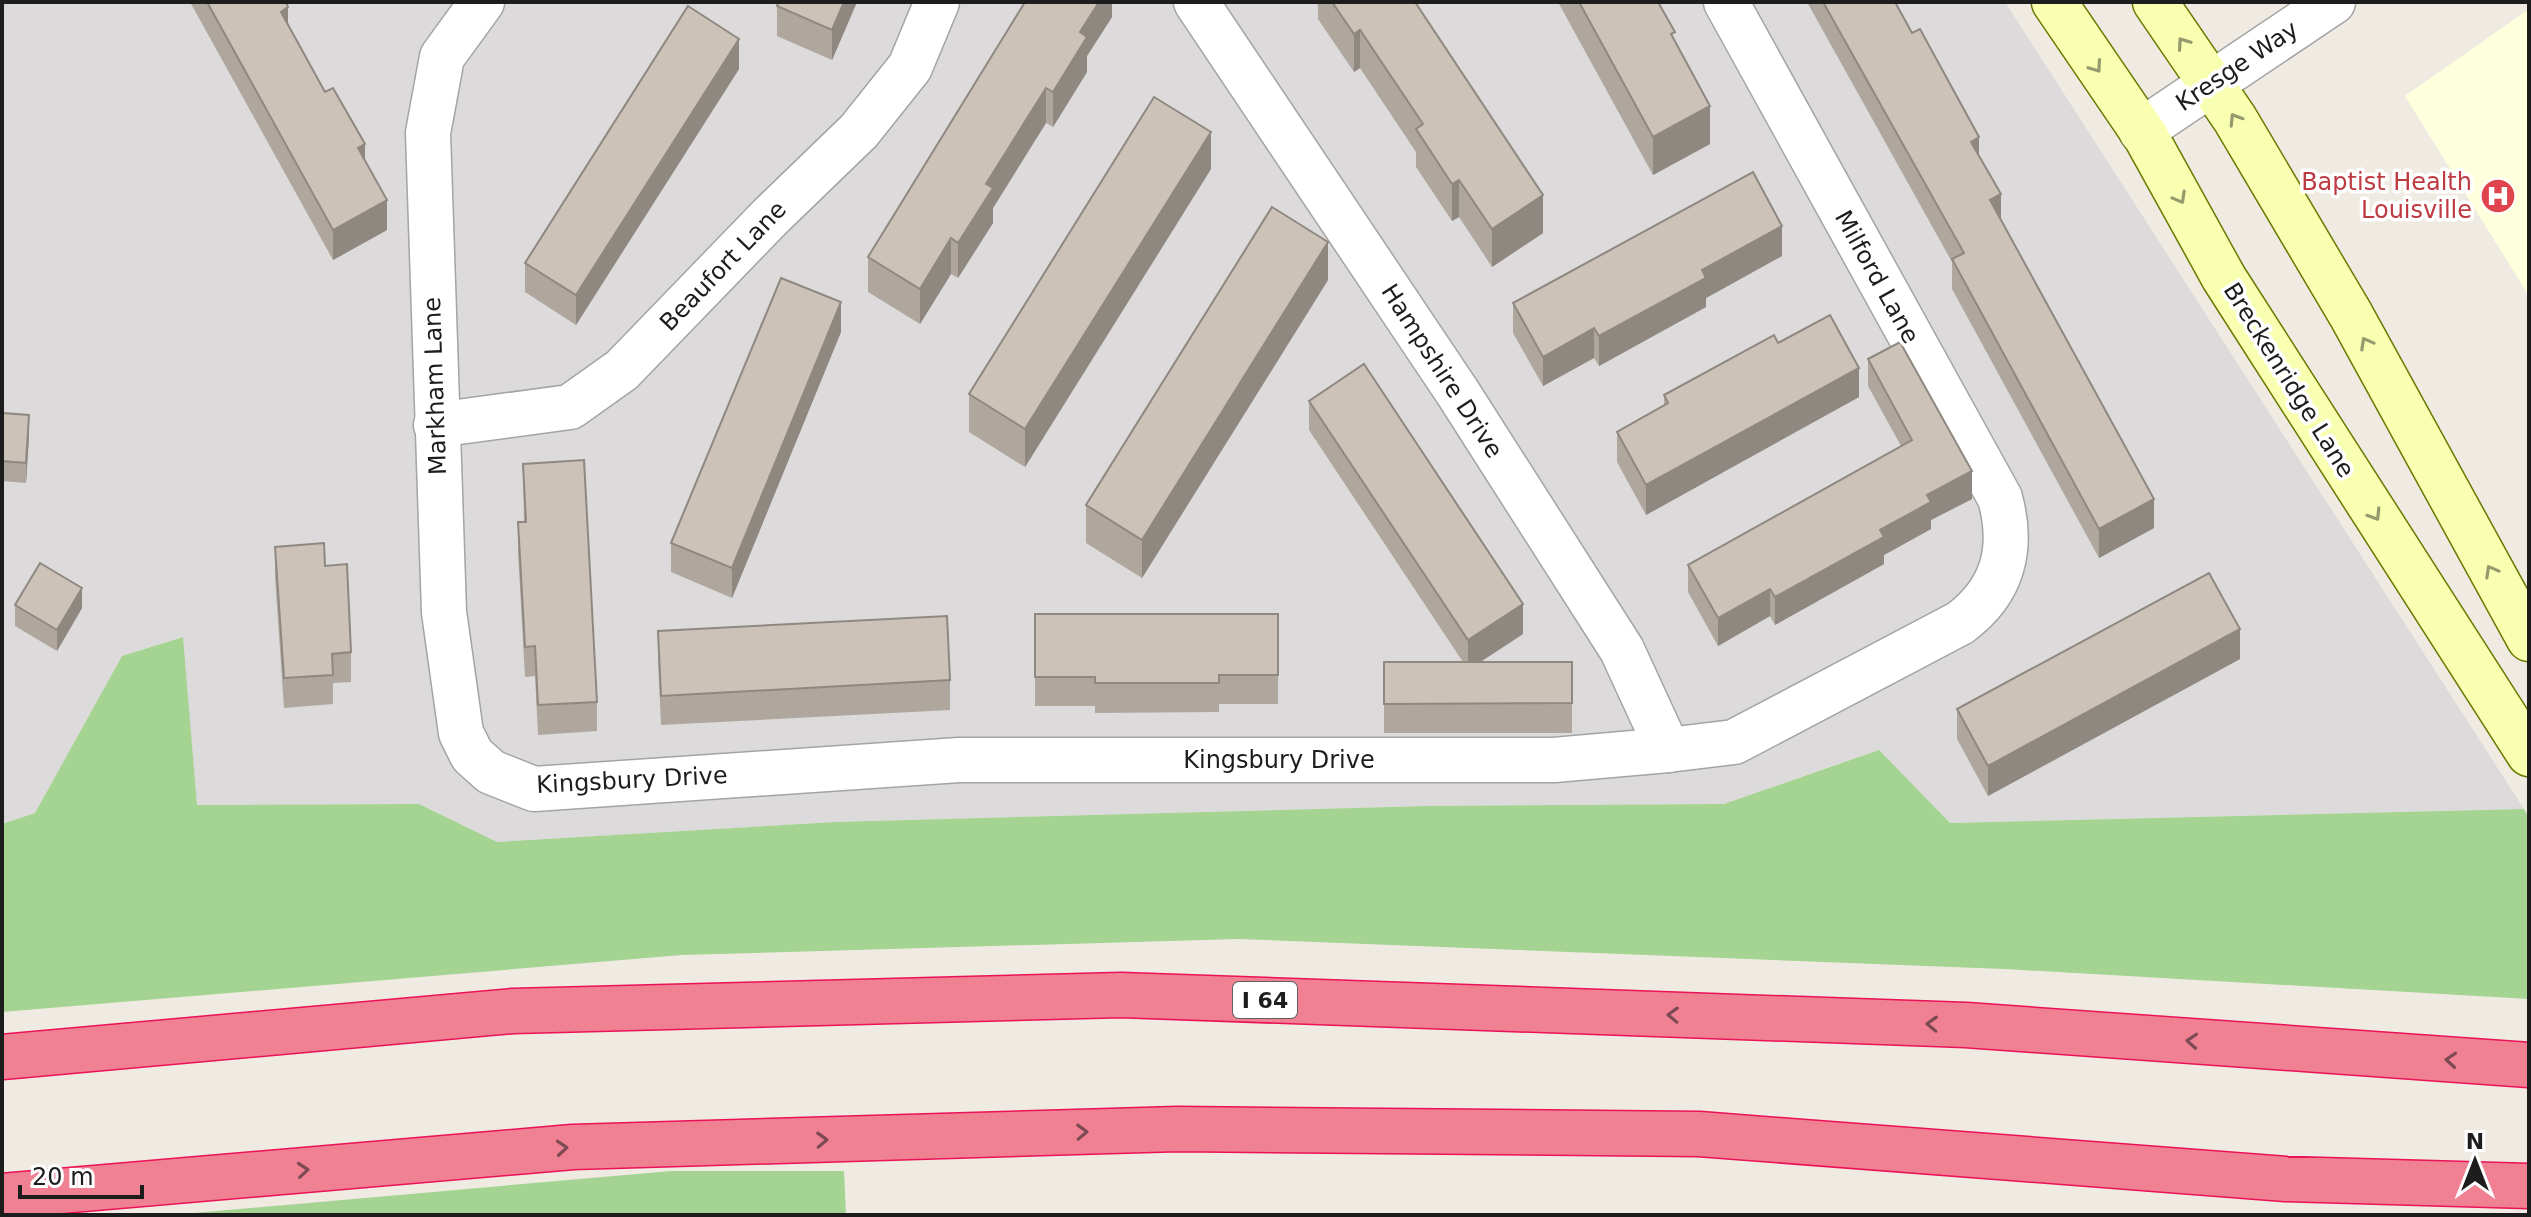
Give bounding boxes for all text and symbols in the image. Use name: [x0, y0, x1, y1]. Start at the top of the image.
street label: Kresge Way: [2171, 15, 2303, 117]
one-way arrow: [2178, 37, 2193, 51]
one-way arrow: [2086, 59, 2101, 73]
one-way arrow: [2229, 113, 2244, 128]
place label: Baptist Health Louisville: [2301, 168, 2472, 224]
hospital icon: Baptist Health Louisville: [2479, 177, 2517, 215]
one-way arrow: [2170, 190, 2186, 204]
street label: Beaufort Lane: [654, 195, 792, 337]
street label: Milford Lane: [1829, 206, 1925, 348]
street label: Breckenridge Lane: [2218, 277, 2360, 483]
street label: Hampshire Drive: [1375, 279, 1509, 463]
street label: Markham Lane: [418, 296, 452, 476]
one-way arrow: [2360, 337, 2376, 352]
one-way arrow: [2365, 506, 2380, 521]
one-way arrow: [2486, 564, 2501, 579]
street label: Kingsbury Drive: [1183, 746, 1375, 774]
street label: Kingsbury Drive: [536, 761, 728, 799]
road number: I 64: [1233, 982, 1297, 1018]
one-way arrow: [1666, 1006, 1679, 1023]
one-way arrow: [1925, 1015, 1938, 1032]
one-way arrow: [2185, 1033, 2198, 1050]
one-way arrow: [2444, 1052, 2457, 1069]
north arrow: [2435, 1121, 2515, 1201]
one-way arrow: [1076, 1123, 1089, 1141]
text: N: [2466, 1129, 2484, 1154]
one-way arrow: [816, 1131, 829, 1148]
one-way arrow: [556, 1140, 569, 1157]
scale bar: [20, 1149, 142, 1199]
one-way arrow: [297, 1162, 310, 1179]
text: 20 m: [32, 1163, 94, 1191]

